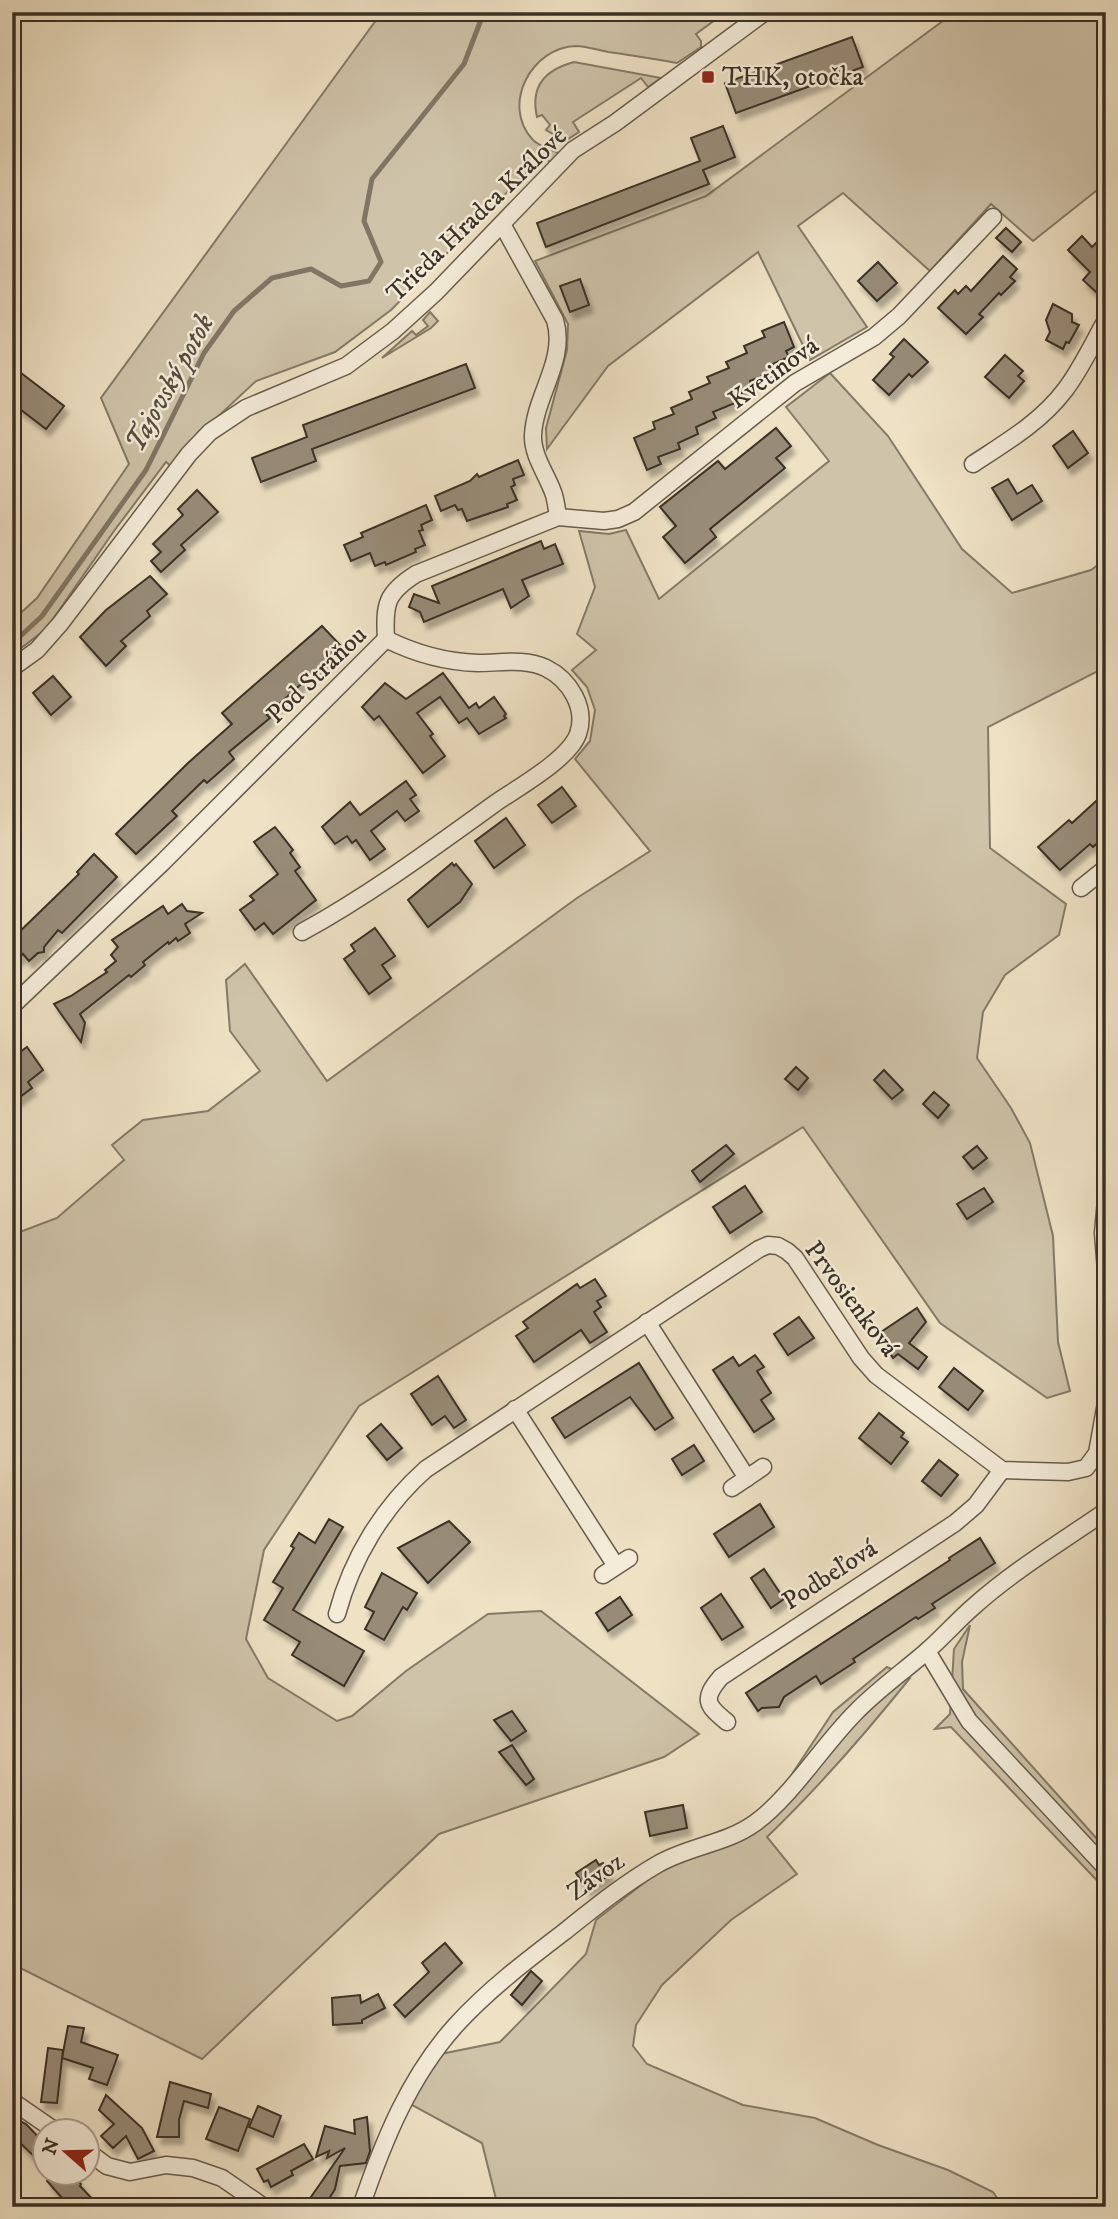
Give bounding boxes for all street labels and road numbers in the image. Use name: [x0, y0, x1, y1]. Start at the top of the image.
street label: Trieda Hradca Králové: [380, 120, 574, 310]
street label: Kvetinová: [722, 329, 826, 417]
street label: Pod Stráňou: [260, 619, 374, 731]
street label: Prvosienková: [797, 1235, 905, 1363]
street label: Podbeľová: [776, 1532, 884, 1618]
street label: Závoz: [561, 1845, 631, 1909]

